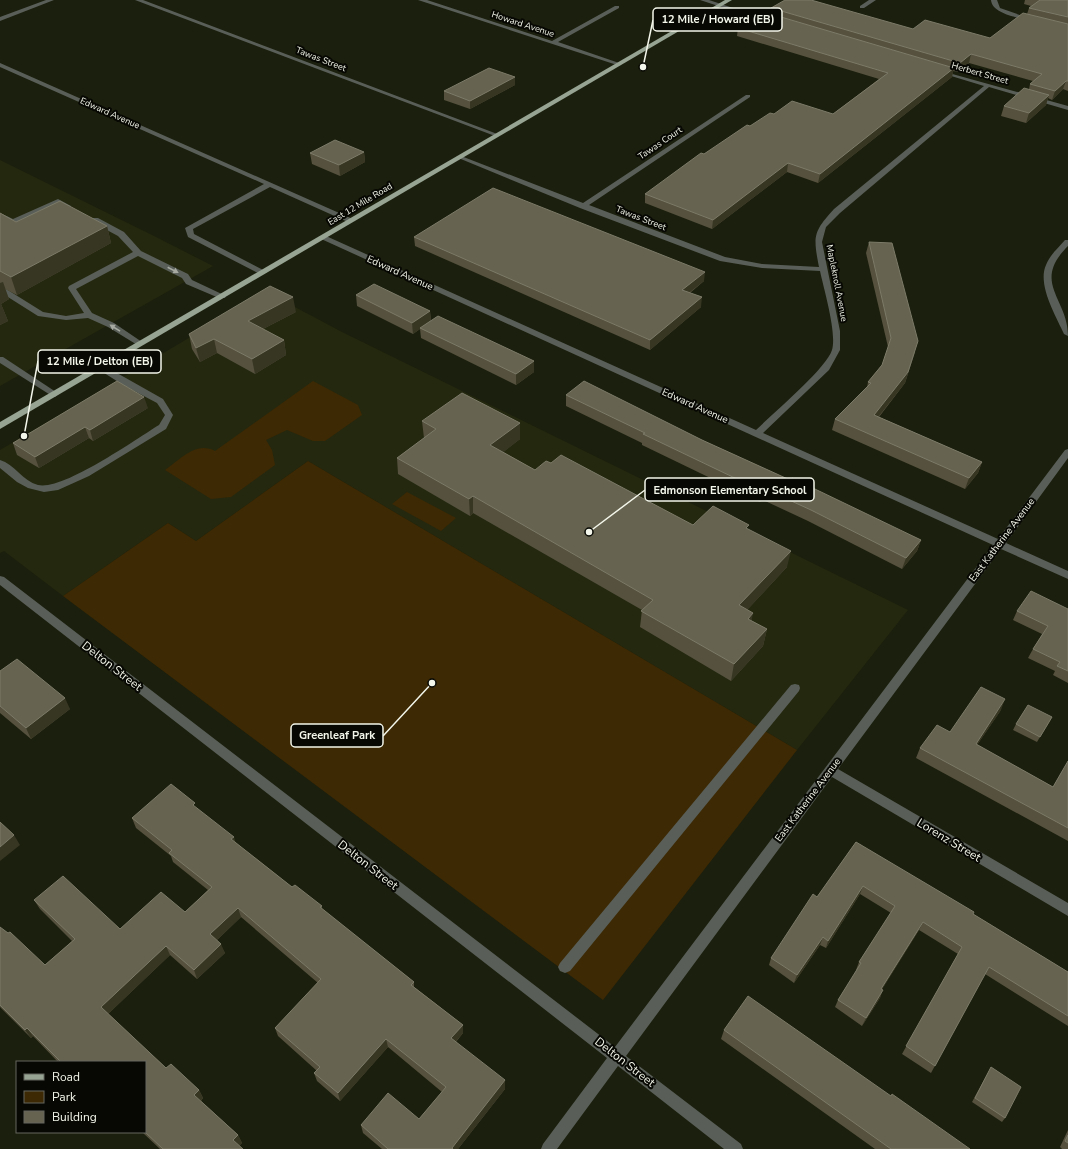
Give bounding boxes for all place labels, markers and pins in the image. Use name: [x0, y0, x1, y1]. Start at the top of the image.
callout: 12 Mile / Howard (EB): [653, 8, 782, 31]
callout: 12 Mile / Delton (EB): [38, 350, 161, 373]
callout: Edmonson Elementary School: [645, 478, 814, 501]
callout: Greenleaf Park: [291, 724, 383, 747]

